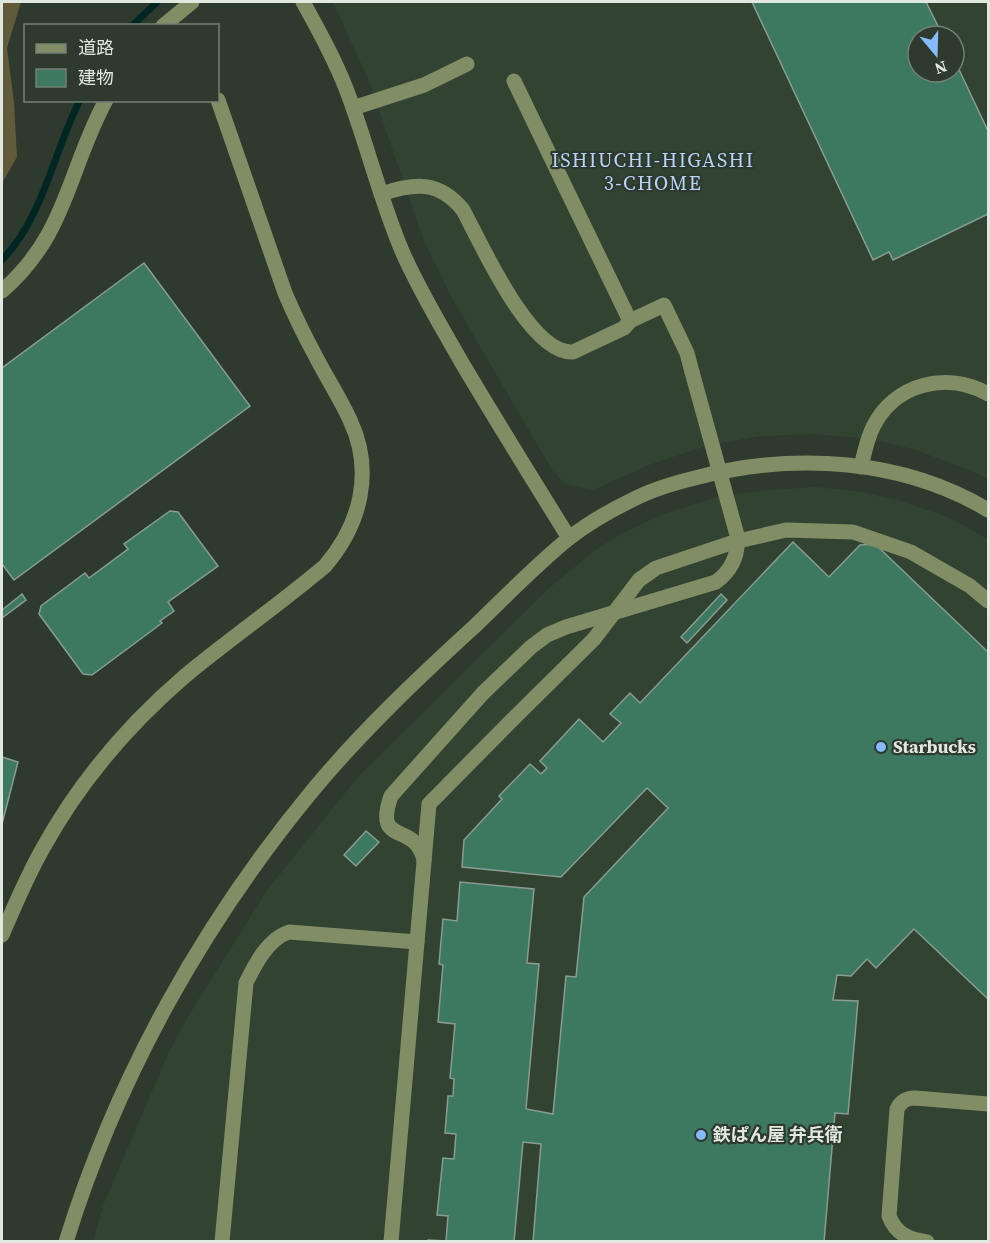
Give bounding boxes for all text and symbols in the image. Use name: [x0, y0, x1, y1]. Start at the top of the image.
legend: [24, 24, 219, 102]
north arrow: [906, 24, 966, 84]
text: 道路: [78, 35, 114, 60]
text: N: [931, 56, 950, 81]
text: 建物: [78, 65, 114, 90]
district label: ISHIUCHI-HIGASHI 3-CHOME: [551, 146, 755, 197]
place label: Starbucks: [893, 734, 976, 759]
marker: Starbucks: [874, 740, 888, 754]
place label: 鉄ぱん屋 弁兵衛: [712, 1122, 843, 1147]
marker: 鉄ぱん屋 弁兵衛: [694, 1128, 708, 1142]

